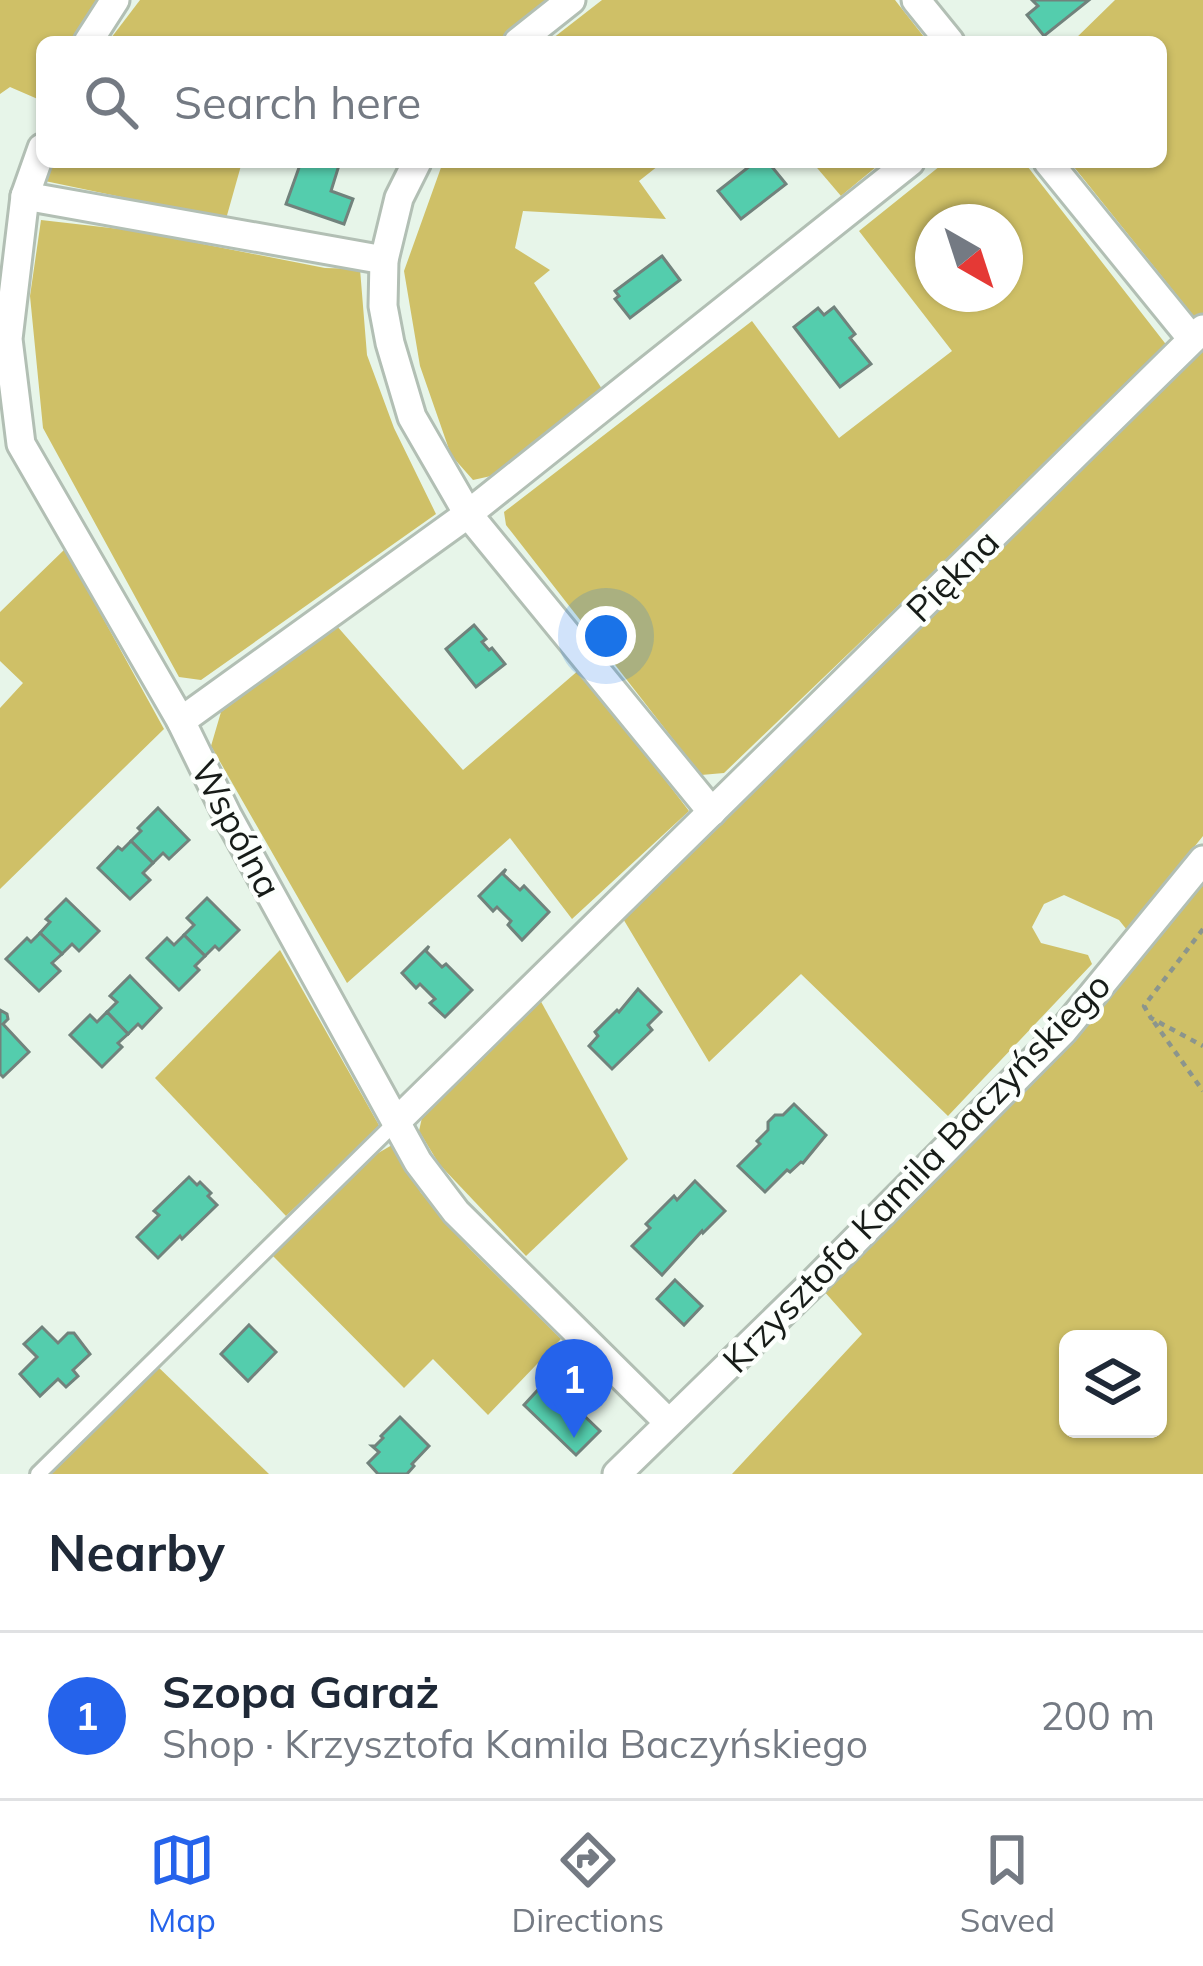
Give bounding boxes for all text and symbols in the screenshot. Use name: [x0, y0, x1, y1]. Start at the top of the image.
search box: [36, 36, 1167, 168]
icon: search: [78, 69, 144, 135]
text: Search here: [174, 74, 421, 130]
north arrow: [915, 204, 1023, 312]
street label: Piękna: [896, 519, 1008, 631]
your location: [576, 606, 636, 666]
street label: Wspólna: [182, 752, 292, 904]
street label: Krzysztofa Kamila Baczyńskiego: [713, 963, 1119, 1381]
map controls: [1059, 1330, 1167, 1438]
button: layers: [1059, 1330, 1167, 1438]
pin: 1: [535, 1339, 613, 1438]
text: Nearby: [48, 1520, 225, 1584]
text: Szopa Garaż: [162, 1663, 439, 1719]
text: 1: [75, 1691, 99, 1740]
text: 200 m: [1040, 1691, 1155, 1740]
text: Shop · Krzysztofa Kamila Baczyńskiego: [162, 1719, 868, 1768]
tab: Map: [148, 1827, 216, 1940]
tab: Directions: [512, 1827, 664, 1940]
tab: Saved: [960, 1827, 1055, 1940]

